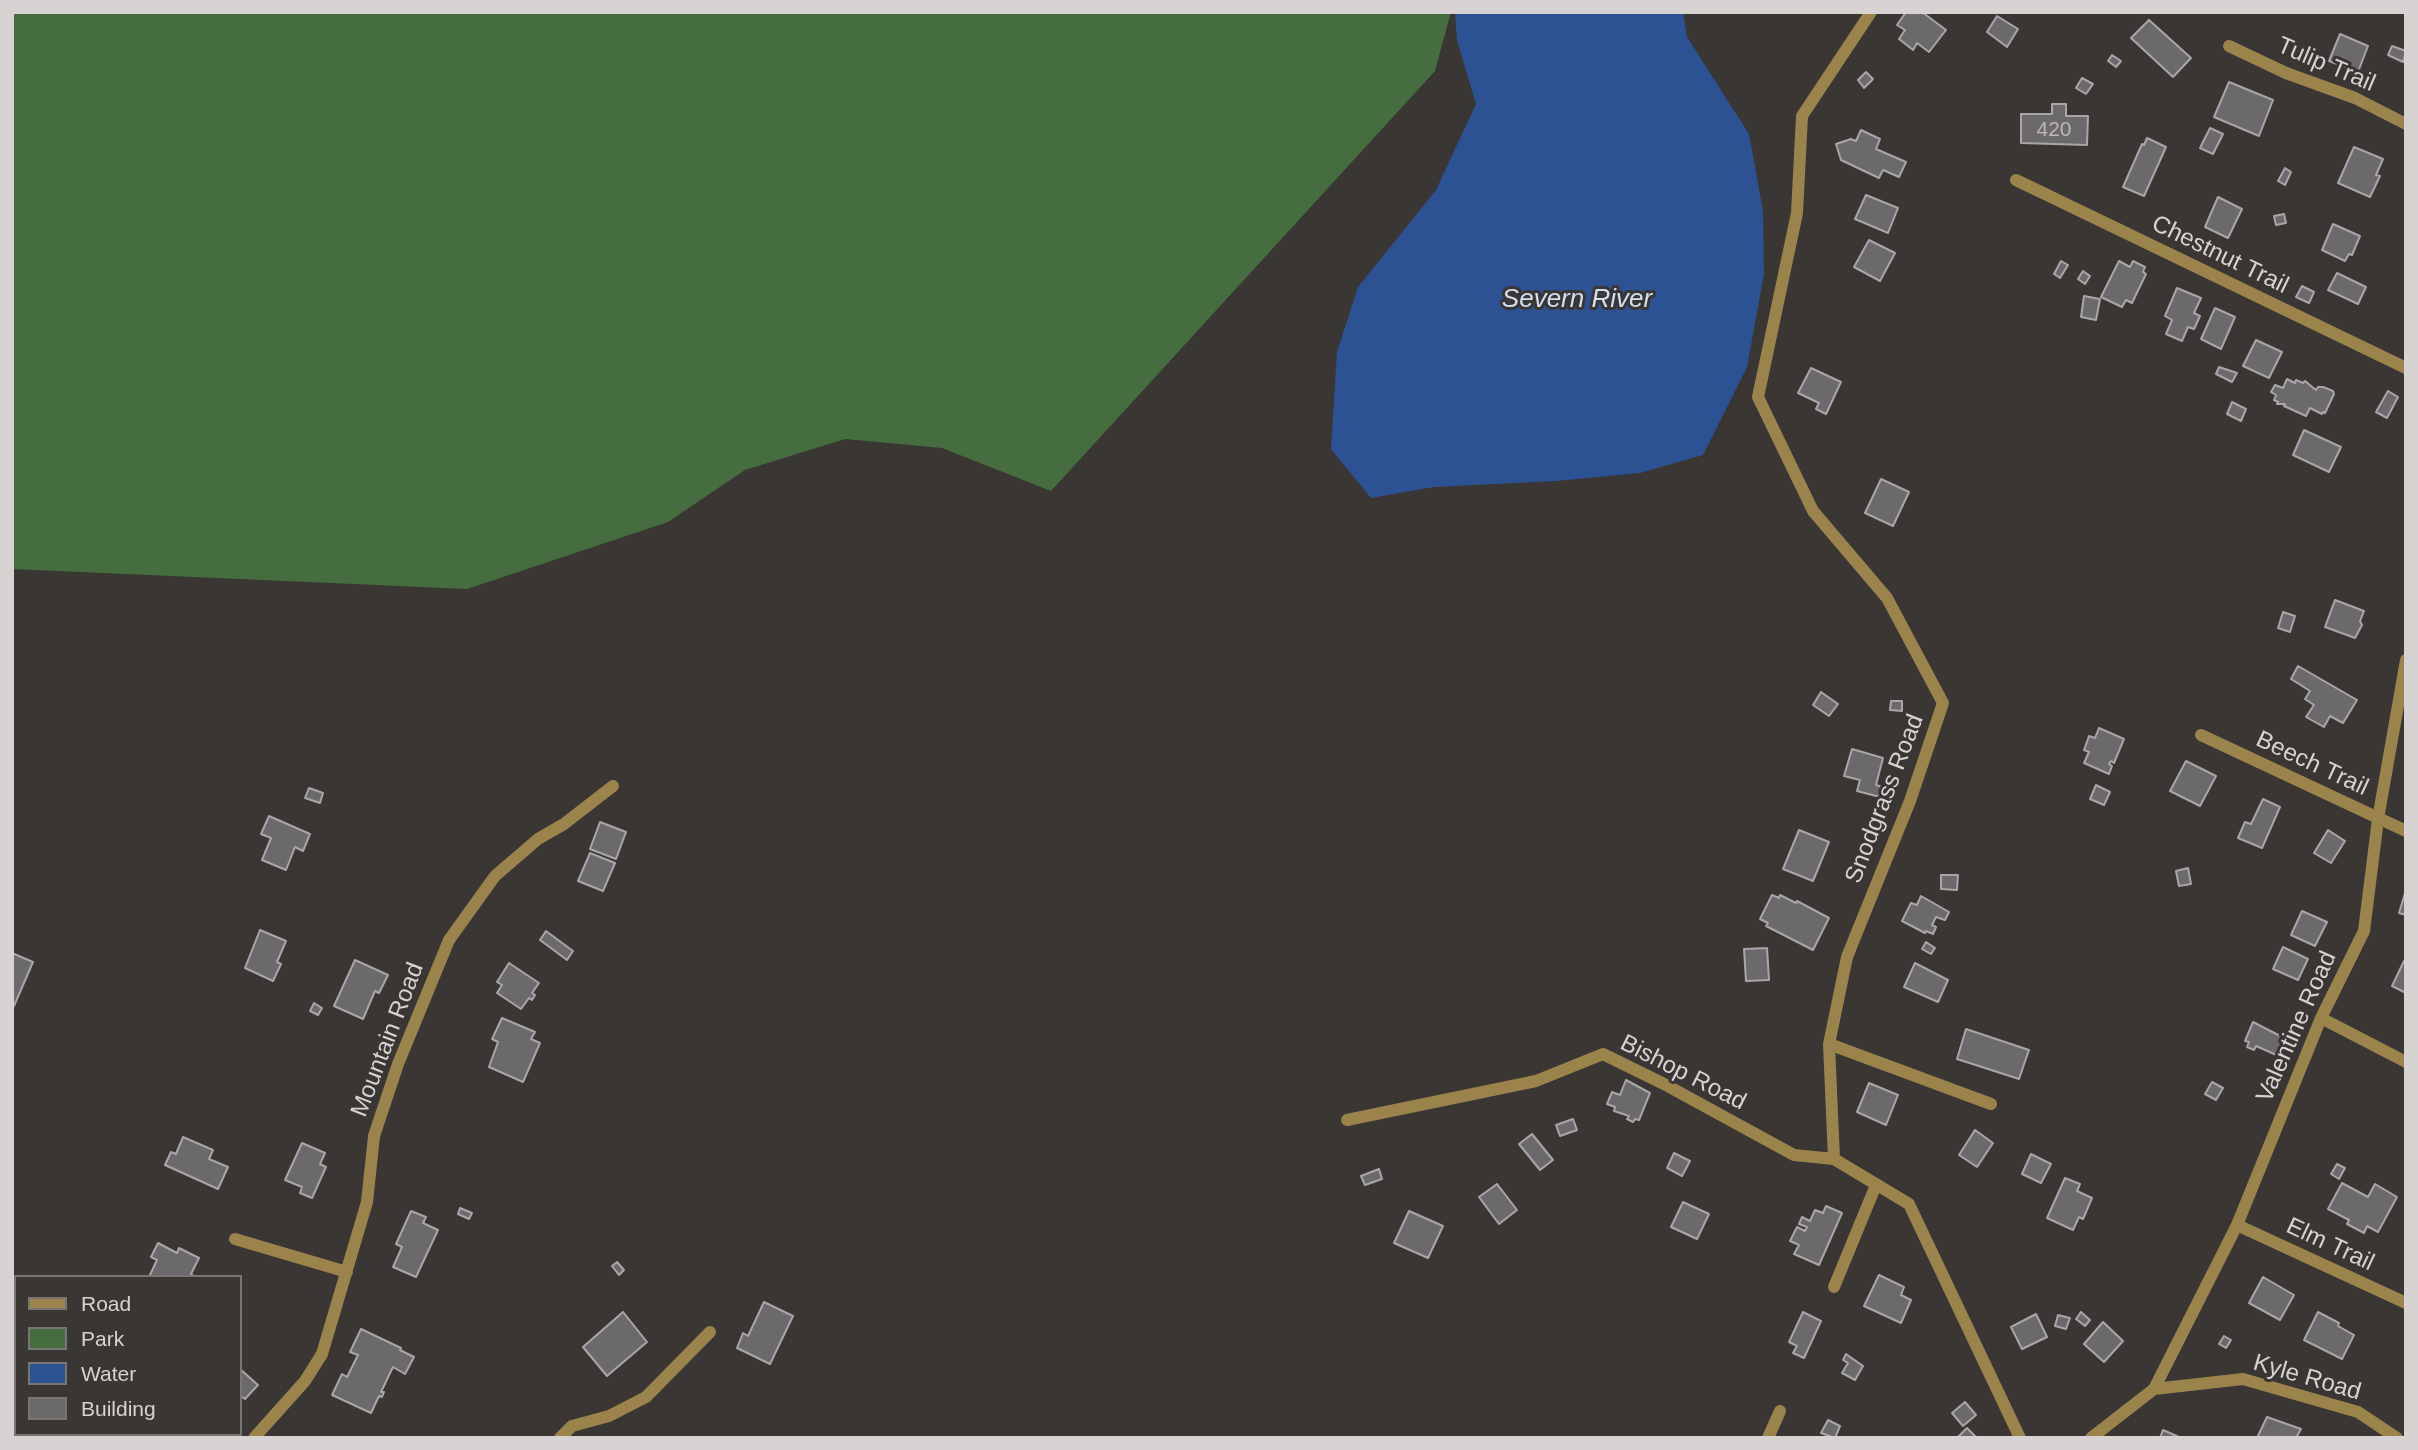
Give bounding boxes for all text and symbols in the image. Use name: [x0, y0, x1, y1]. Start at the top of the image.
street label: Tulip Trail: [2273, 32, 2379, 98]
house number: 420: [2036, 117, 2072, 143]
street label: Chestnut Trail: [2147, 210, 2293, 300]
water label: Severn River: [1502, 284, 1652, 316]
street label: Snodgrass Road: [1840, 710, 1930, 888]
street label: Beech Trail: [2251, 725, 2373, 803]
street label: Valentine Road: [2251, 947, 2343, 1107]
street label: Mountain Road: [345, 959, 431, 1121]
street label: Bishop Road: [1615, 1029, 1751, 1117]
street label: Elm Trail: [2281, 1212, 2379, 1278]
legend: [14, 1275, 242, 1436]
text: Road: [81, 1292, 131, 1315]
text: Park: [81, 1327, 124, 1350]
street label: Kyle Road: [2250, 1349, 2364, 1407]
text: Water: [81, 1362, 136, 1385]
text: Building: [81, 1397, 156, 1420]

